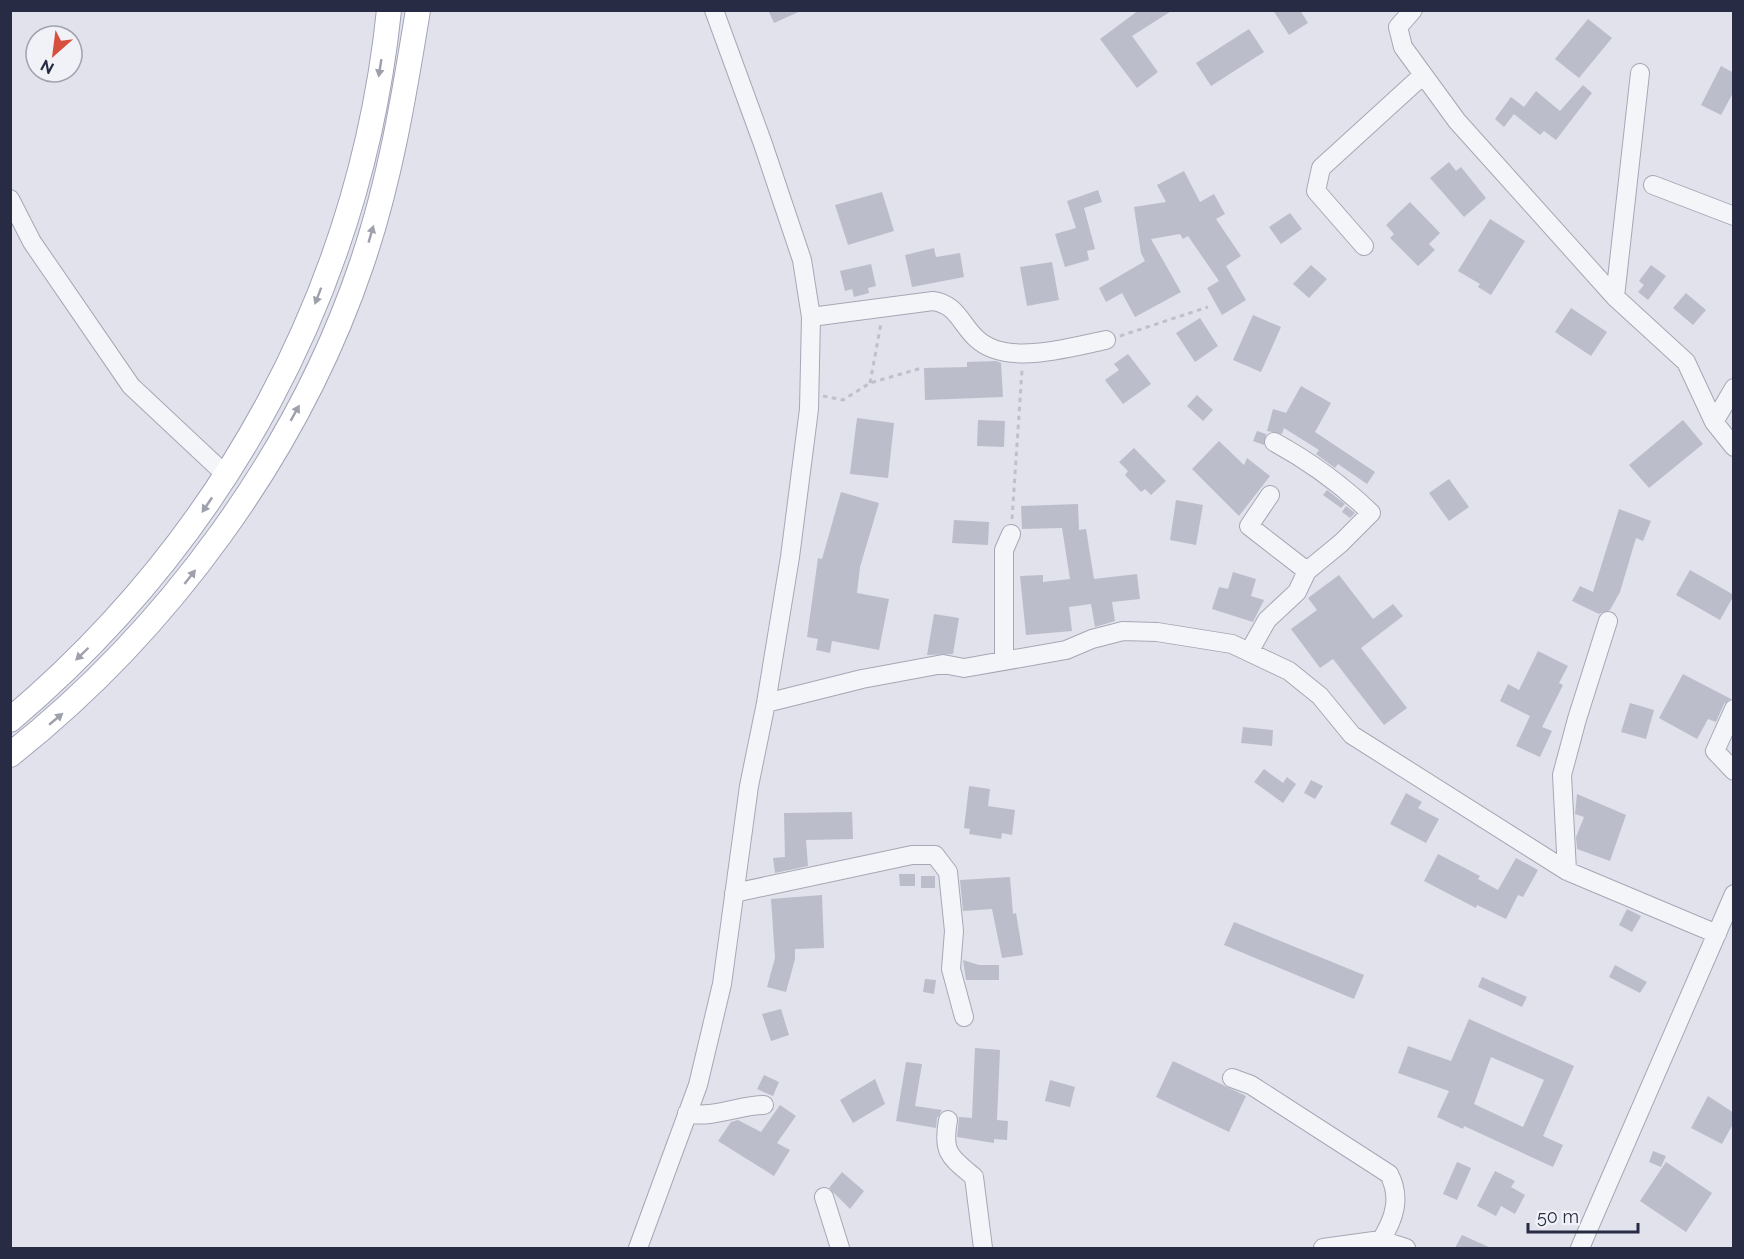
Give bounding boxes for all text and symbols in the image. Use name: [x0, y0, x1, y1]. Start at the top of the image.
north arrow: [24, 24, 84, 84]
text: N: [37, 56, 57, 78]
one-way arrow: [376, 59, 385, 78]
one-way arrow: [367, 225, 376, 243]
one-way arrow: [313, 288, 323, 306]
one-way arrow: [290, 404, 300, 421]
one-way arrow: [201, 497, 213, 513]
one-way arrow: [183, 569, 196, 585]
one-way arrow: [76, 647, 90, 661]
one-way arrow: [48, 712, 64, 725]
scale bar: [1528, 1196, 1638, 1234]
text: 50 m: [1537, 1206, 1579, 1227]

